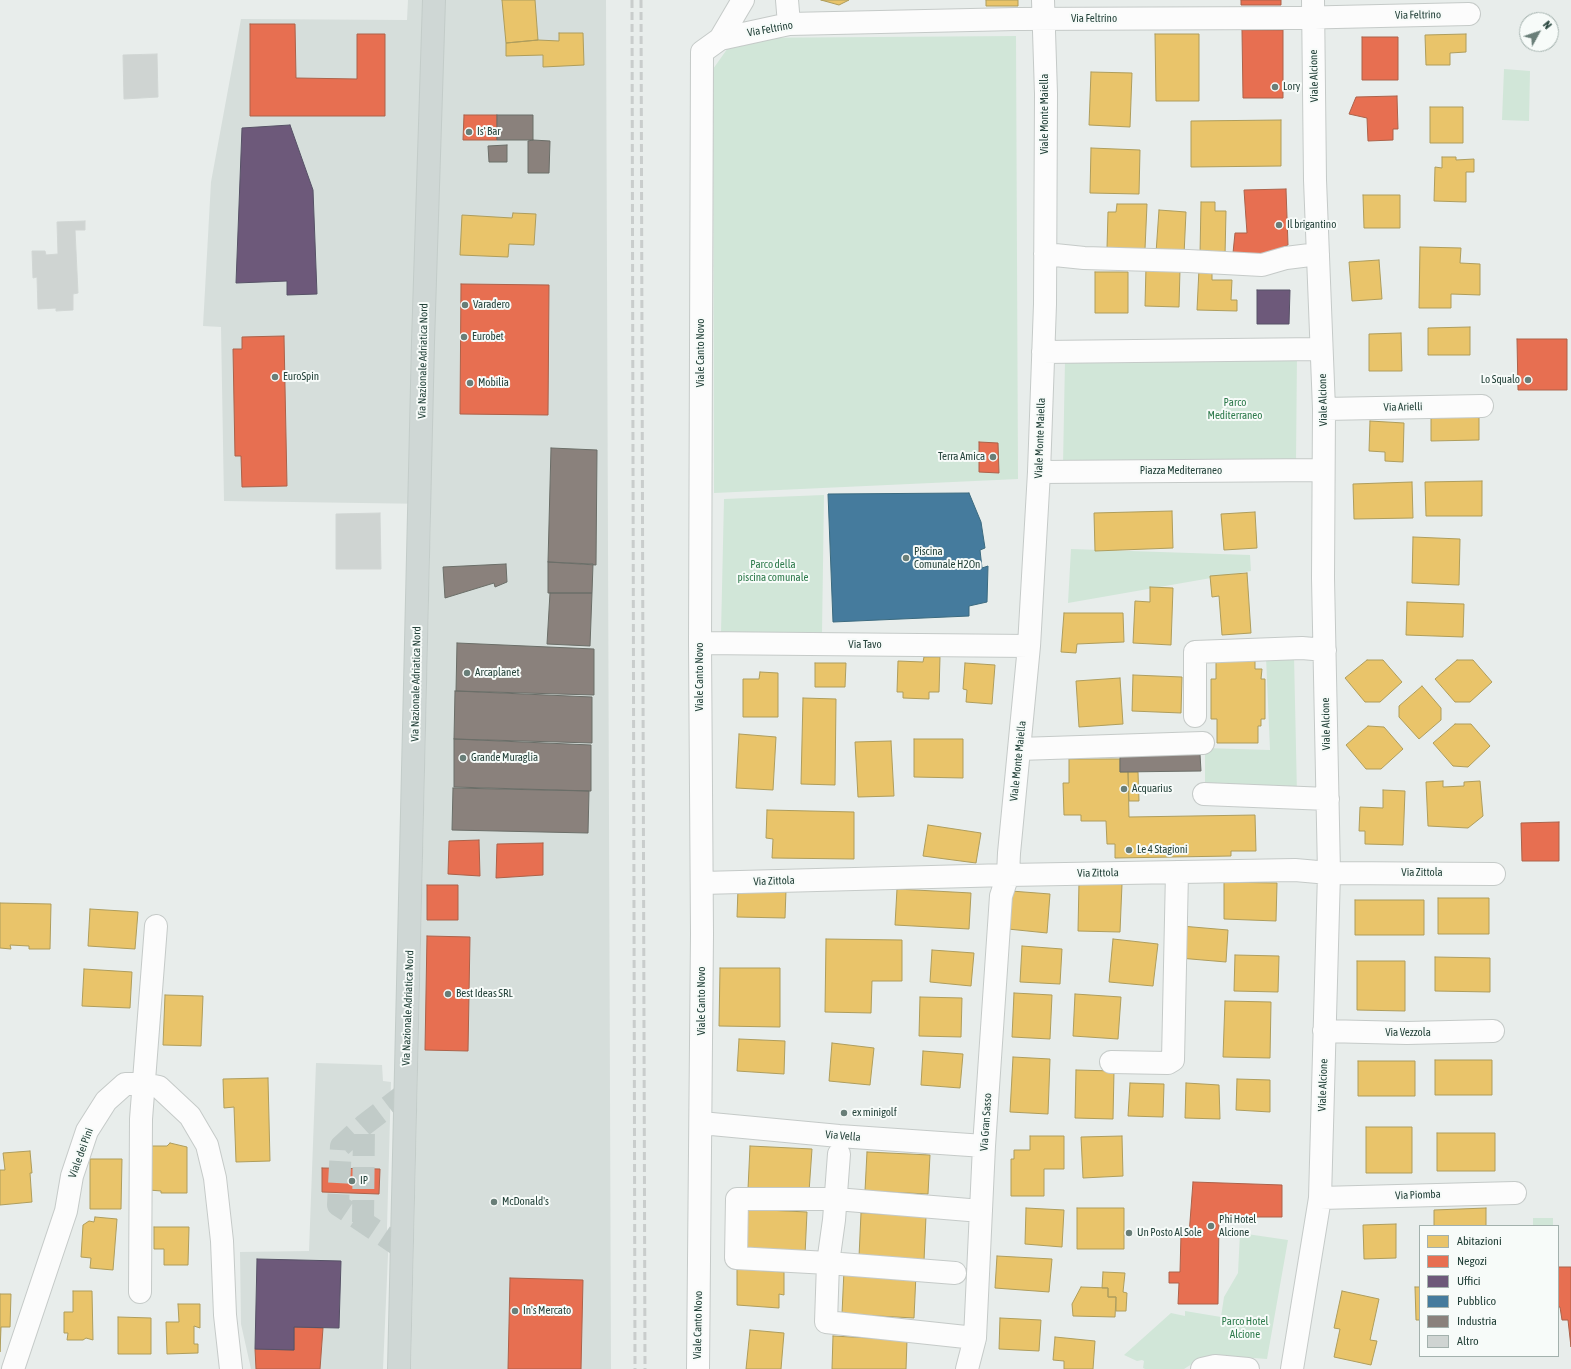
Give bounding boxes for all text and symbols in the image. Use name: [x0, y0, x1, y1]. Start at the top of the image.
street label: Via Feltrino: [1395, 8, 1441, 22]
street label: Via Feltrino: [1071, 12, 1117, 26]
north arrow: [1519, 12, 1559, 52]
street label: Via Feltrino: [746, 18, 794, 40]
text: N: [1541, 19, 1554, 31]
street label: Viale Alcione: [1307, 50, 1321, 102]
street label: Viale Monte Maiella: [1038, 74, 1052, 154]
place label: Lory: [1283, 80, 1300, 94]
marker: Lory: [1270, 82, 1280, 92]
place label: Is' Bar: [477, 125, 501, 139]
marker: Is' Bar: [464, 127, 474, 137]
place label: Il brigantino: [1287, 218, 1336, 232]
marker: Il brigantino: [1274, 220, 1284, 230]
place label: Varadero: [473, 298, 510, 312]
marker: Varadero: [460, 300, 470, 310]
street label: Via Nazionale Adriatica Nord: [415, 303, 431, 419]
street label: Viale Canto Novo: [694, 319, 708, 387]
place label: Eurobet: [472, 330, 504, 344]
marker: Eurobet: [459, 332, 469, 342]
place label: EuroSpin: [283, 370, 319, 384]
marker: EuroSpin: [270, 372, 280, 382]
place label: Lo Squalo: [1481, 373, 1520, 387]
street label: Viale Alcione: [1316, 374, 1330, 426]
marker: Lo Squalo: [1523, 375, 1533, 385]
place label: Mobilia: [478, 376, 509, 390]
marker: Mobilia: [465, 378, 475, 388]
park label: Parco Mediterraneo: [1208, 396, 1262, 422]
street label: Viale Monte Maiella: [1032, 397, 1048, 479]
street label: Via Arielli: [1383, 400, 1423, 414]
place label: Terra Amica: [938, 450, 985, 464]
marker: Terra Amica: [988, 452, 998, 462]
street label: Piazza Mediterraneo: [1140, 464, 1222, 478]
place label: Piscina Comunale H2On: [914, 545, 980, 571]
marker: Piscina Comunale H2On: [901, 553, 911, 563]
park label: Parco della piscina comunale: [738, 558, 808, 584]
street label: Via Nazionale Adriatica Nord: [408, 626, 424, 742]
street label: Via Tavo: [848, 638, 882, 652]
street label: Viale Canto Novo: [693, 643, 707, 711]
place label: Arcaplanet: [475, 666, 520, 680]
marker: Arcaplanet: [462, 668, 472, 678]
street label: Viale Alcione: [1319, 698, 1333, 750]
street label: Viale Monte Maiella: [1007, 720, 1029, 802]
place label: Grande Muraglia: [471, 751, 538, 765]
marker: Grande Muraglia: [458, 753, 468, 763]
place label: Acquarius: [1132, 782, 1172, 796]
marker: Acquarius: [1119, 784, 1129, 794]
place label: Le 4 Stagioni: [1137, 843, 1188, 857]
marker: Le 4 Stagioni: [1124, 845, 1134, 855]
street label: Via Zittola: [1077, 866, 1119, 880]
street label: Via Zittola: [1401, 866, 1443, 880]
street label: Via Zittola: [753, 874, 795, 888]
street label: Via Nazionale Adriatica Nord: [399, 950, 417, 1066]
street label: Viale Canto Novo: [695, 967, 709, 1035]
place label: Best Ideas SRL: [456, 987, 513, 1001]
marker: Best Ideas SRL: [443, 989, 453, 999]
street label: Via Vezzola: [1385, 1026, 1431, 1040]
street label: Viale Alcione: [1315, 1058, 1331, 1112]
street label: Via Gran Sasso: [977, 1093, 995, 1151]
place label: ex minigolf: [852, 1106, 897, 1120]
marker: ex minigolf: [839, 1108, 849, 1118]
street label: Viale dei Pini: [66, 1126, 96, 1180]
street label: Via Vella: [825, 1128, 861, 1144]
place label: IP: [360, 1174, 368, 1188]
marker: IP: [347, 1176, 357, 1186]
street label: Via Piomba: [1395, 1188, 1441, 1202]
place label: McDonald's: [502, 1195, 549, 1209]
marker: McDonald's: [489, 1197, 499, 1207]
place label: Phi Hotel Alcione: [1219, 1213, 1256, 1239]
marker: Phi Hotel Alcione: [1206, 1221, 1216, 1231]
legend: [1419, 1225, 1559, 1357]
place label: Un Posto Al Sole: [1137, 1226, 1202, 1240]
marker: Un Posto Al Sole: [1124, 1228, 1134, 1238]
text: Abitazioni: [1457, 1234, 1502, 1248]
text: Negozi: [1457, 1254, 1487, 1268]
text: Uffici: [1457, 1274, 1481, 1288]
street label: Viale Canto Novo: [691, 1291, 705, 1359]
text: Pubblico: [1457, 1294, 1496, 1308]
place label: In's Mercato: [523, 1304, 571, 1318]
marker: In's Mercato: [510, 1306, 520, 1316]
text: Industria: [1457, 1314, 1497, 1328]
park label: Parco Hotel Alcione: [1222, 1315, 1268, 1341]
text: Altro: [1457, 1334, 1479, 1348]

